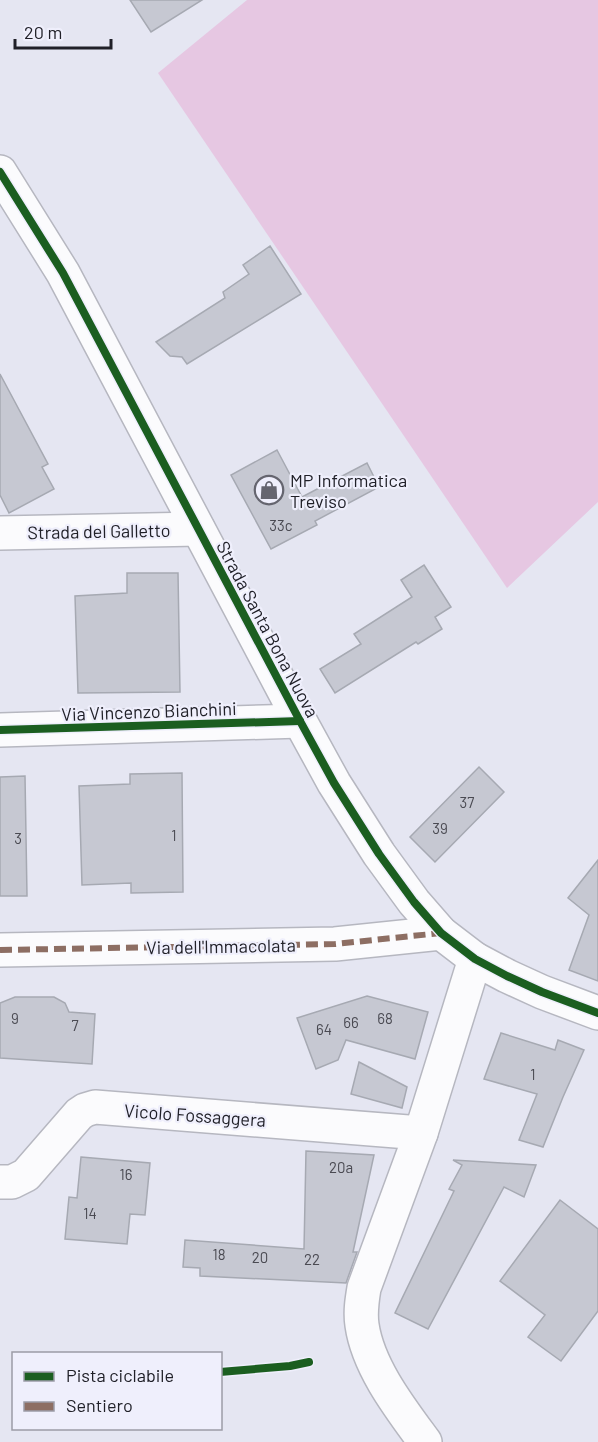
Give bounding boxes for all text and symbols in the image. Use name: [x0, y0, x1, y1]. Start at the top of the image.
scale bar: [15, 12, 111, 50]
text: 20 m: [24, 21, 62, 43]
place label: MP Informatica Treviso: [290, 469, 407, 512]
shop icon: MP Informatica Treviso: [253, 474, 285, 506]
house number: 33c: [269, 516, 293, 534]
street label: Strada del Galletto: [27, 519, 171, 543]
street label: Strada Santa Bona Nuova: [212, 537, 324, 721]
street label: Via Vincenzo Bianchini: [61, 697, 237, 725]
house number: 37: [460, 793, 474, 811]
house number: 39: [432, 819, 448, 837]
house number: 1: [171, 826, 177, 844]
house number: 3: [14, 829, 22, 847]
street label: Via dell'Immacolata: [146, 934, 296, 958]
house number: 9: [11, 1009, 19, 1027]
house number: 68: [377, 1009, 393, 1027]
house number: 66: [343, 1013, 359, 1031]
house number: 7: [71, 1016, 79, 1034]
house number: 64: [316, 1020, 332, 1038]
house number: 1: [530, 1065, 536, 1083]
street label: Vicolo Fossaggera: [123, 1099, 267, 1131]
house number: 20a: [329, 1158, 353, 1176]
house number: 16: [120, 1165, 132, 1183]
house number: 14: [83, 1204, 97, 1222]
house number: 18: [212, 1245, 226, 1263]
house number: 20: [252, 1248, 268, 1266]
house number: 22: [304, 1250, 320, 1268]
legend: [12, 1352, 222, 1430]
text: Pista ciclabile: [66, 1364, 174, 1386]
text: Sentiero: [66, 1394, 133, 1416]

